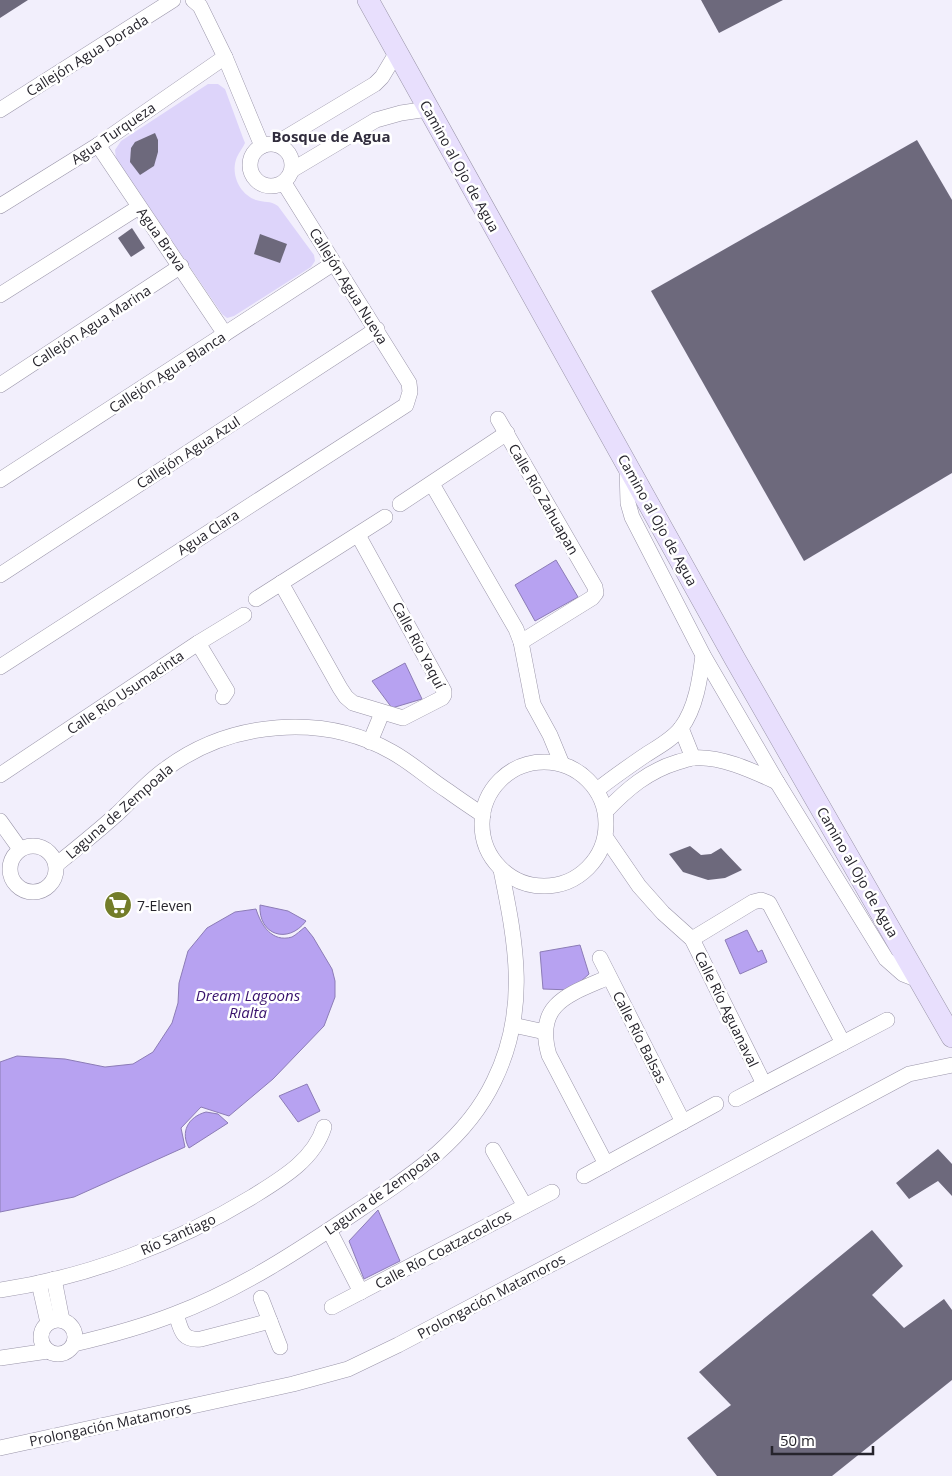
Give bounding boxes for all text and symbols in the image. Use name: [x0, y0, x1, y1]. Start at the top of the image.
street label: Callejón Agua Dorada: [22, 10, 152, 100]
street label: Camino al Ojo de Agua: [416, 97, 504, 235]
street label: Agua Turqueza: [67, 98, 159, 168]
district label: Bosque de Agua: [272, 126, 390, 146]
street label: Agua Brava: [133, 203, 191, 275]
street label: Callejón Agua Nueva: [305, 224, 393, 348]
street label: Callejón Agua Marina: [28, 280, 154, 372]
street label: Callejón Agua Blanca: [105, 327, 229, 417]
street label: Callejón Agua Azul: [133, 411, 243, 493]
street label: Calle Río Zahuapan: [505, 440, 583, 558]
street label: Camino al Ojo de Agua: [614, 451, 702, 589]
street label: Agua Clara: [173, 505, 243, 559]
street label: Calle Río Yaquí: [388, 598, 450, 692]
street label: Calle Río Usumacinta: [63, 646, 187, 738]
street label: Laguna de Zempoala: [61, 759, 177, 863]
street label: Camino al Ojo de Agua: [813, 803, 903, 941]
supermarket icon: 7-Eleven: [103, 890, 133, 920]
place label: 7-Eleven: [137, 896, 192, 915]
street label: Calle Río Aguanaval: [691, 948, 763, 1070]
water label: Dream Lagoons Rialta: [196, 985, 301, 1022]
street label: Calle Río Balsas: [609, 988, 672, 1087]
street label: Laguna de Zempoala: [321, 1145, 443, 1239]
street label: Calle Río Coatzacoalcos: [371, 1205, 515, 1293]
street label: Río Santiago: [137, 1209, 219, 1259]
street label: Prolongación Matamoros: [414, 1249, 568, 1343]
street label: Prolongación Matamoros: [27, 1398, 193, 1450]
scale bar: [772, 1424, 873, 1456]
text: 50 m: [780, 1430, 815, 1450]

